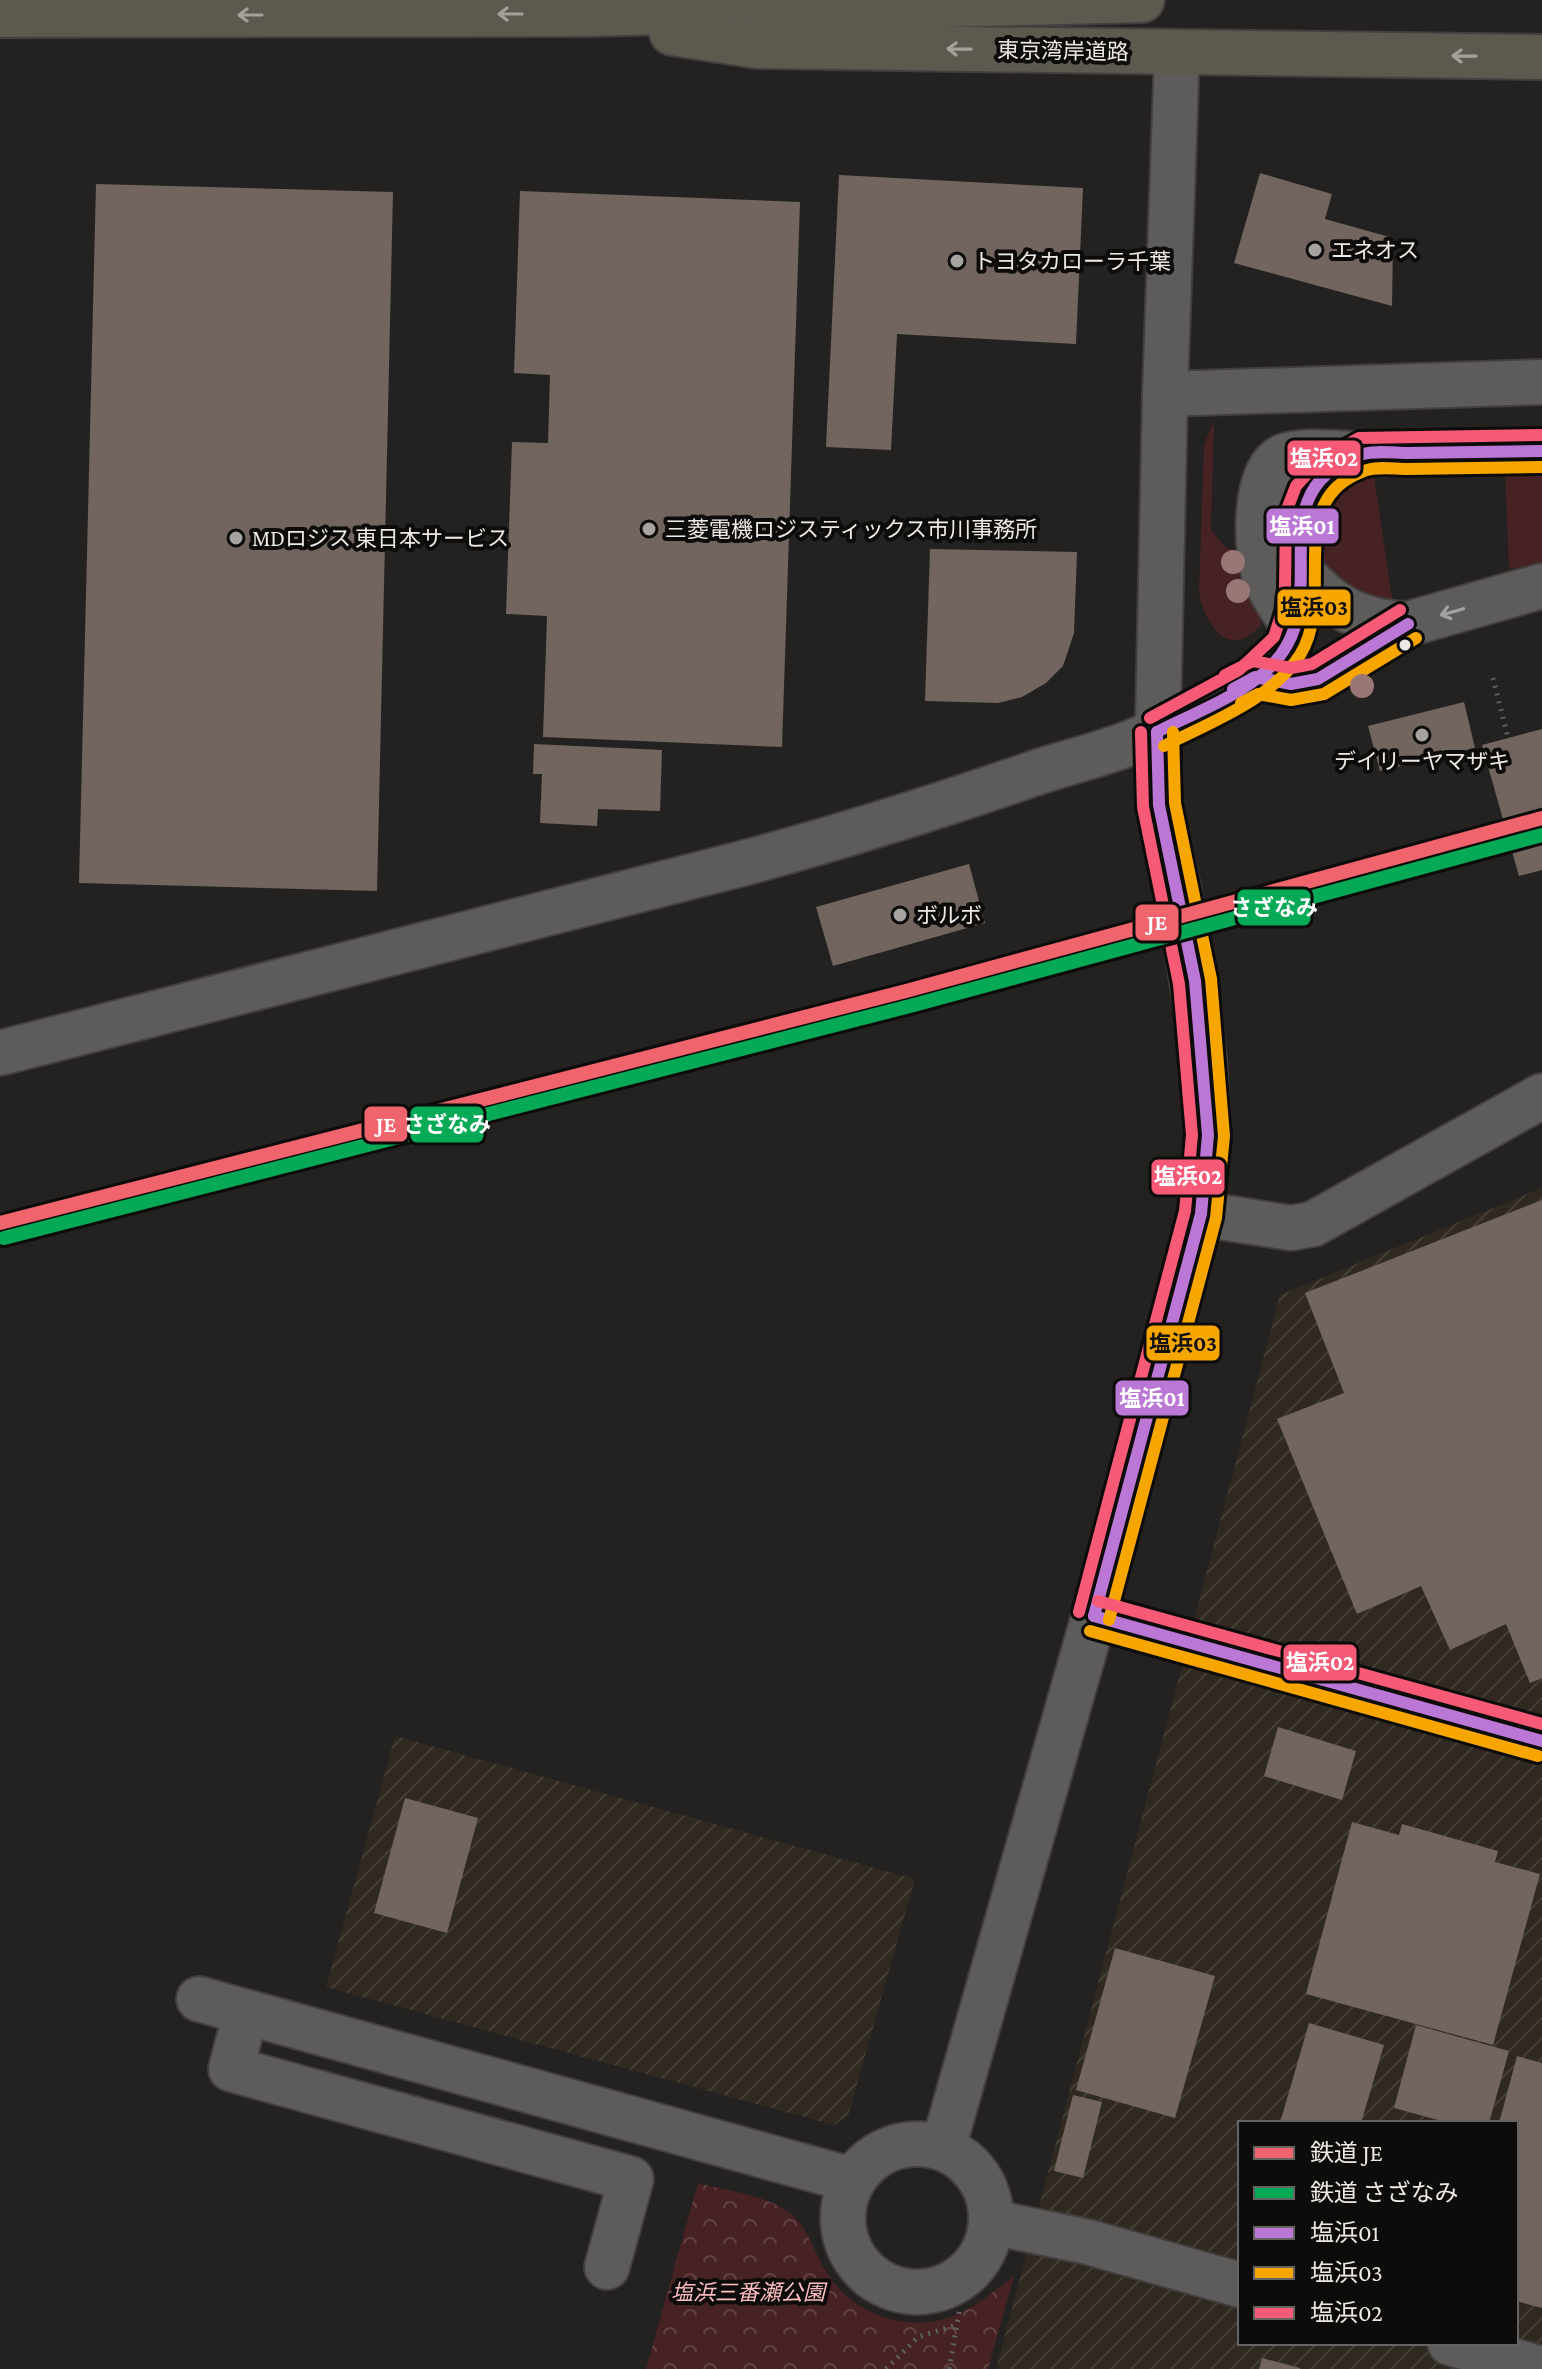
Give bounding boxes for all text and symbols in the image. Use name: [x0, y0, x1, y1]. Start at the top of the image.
one-way arrow: [497, 6, 524, 22]
one-way arrow: [237, 7, 264, 23]
street label: 東京湾岸道路: [997, 37, 1129, 65]
one-way arrow: [946, 41, 973, 57]
one-way arrow: [1451, 48, 1478, 64]
place label: エネオス: [1331, 238, 1419, 263]
marker: エネオス: [1306, 241, 1324, 259]
place label: トヨタカローラ千葉: [973, 249, 1171, 274]
marker: トヨタカローラ千葉: [948, 252, 966, 270]
line badge: 塩浜02: [1286, 439, 1362, 477]
text: 塩浜02: [1290, 446, 1358, 471]
line badge: 塩浜01: [1265, 507, 1340, 545]
text: 塩浜01: [1269, 514, 1335, 539]
place label: 三菱電機ロジスティックス市川事務所: [665, 517, 1037, 542]
marker: 三菱電機ロジスティックス市川事務所: [640, 520, 658, 538]
place label: MDロジス 東日本サービス: [252, 526, 509, 551]
marker: MDロジス 東日本サービス: [227, 529, 245, 547]
line badge: 塩浜03: [1276, 588, 1352, 627]
text: 塩浜03: [1280, 595, 1348, 620]
one-way arrow: [1439, 605, 1465, 620]
unlabelled marker: [1397, 637, 1413, 653]
marker: デイリーヤマザキ: [1413, 726, 1431, 744]
place label: デイリーヤマザキ: [1334, 749, 1510, 774]
line badge: さざなみ: [1236, 888, 1312, 927]
text: さざなみ: [1230, 895, 1318, 920]
place label: ボルボ: [916, 903, 982, 928]
line badge: JE: [1134, 903, 1180, 942]
marker: ボルボ: [891, 906, 909, 924]
text: JE: [1145, 910, 1167, 935]
line badge: JE: [363, 1105, 409, 1143]
line badge: さざなみ: [409, 1105, 485, 1144]
text: JE: [374, 1112, 396, 1137]
text: さざなみ: [403, 1112, 491, 1137]
line badge: 塩浜02: [1150, 1158, 1226, 1196]
text: 塩浜02: [1154, 1164, 1222, 1189]
line badge: 塩浜03: [1145, 1324, 1221, 1362]
text: 塩浜03: [1149, 1331, 1217, 1356]
line badge: 塩浜01: [1114, 1379, 1190, 1417]
text: 塩浜01: [1119, 1386, 1185, 1411]
line badge: 塩浜02: [1282, 1643, 1358, 1682]
text: 塩浜02: [1286, 1650, 1354, 1675]
legend: [1238, 2121, 1518, 2345]
text: 鉄道 JE: [1310, 2139, 1383, 2166]
text: 鉄道 さざなみ: [1310, 2179, 1459, 2206]
text: 塩浜01: [1310, 2219, 1380, 2246]
text: 塩浜03: [1310, 2259, 1383, 2286]
park label: 塩浜三番瀬公園: [671, 2280, 828, 2305]
text: 塩浜02: [1310, 2299, 1383, 2326]

